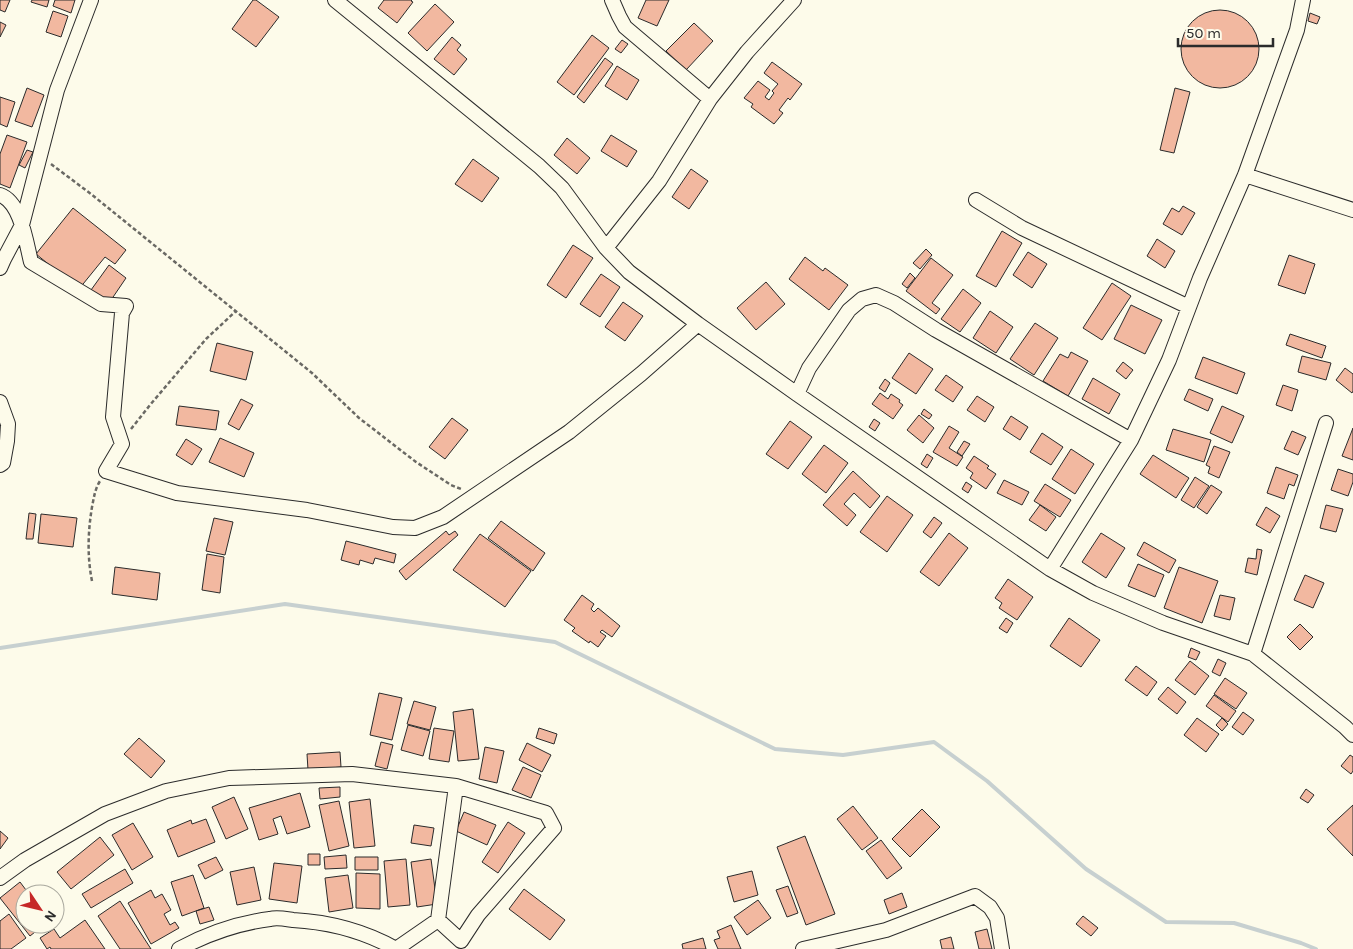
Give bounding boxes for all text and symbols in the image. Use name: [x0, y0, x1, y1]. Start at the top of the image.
scale bar: [1178, 15, 1273, 47]
text: 50 m: [1186, 24, 1221, 42]
north arrow: [15, 884, 65, 934]
text: N: [40, 907, 60, 925]

